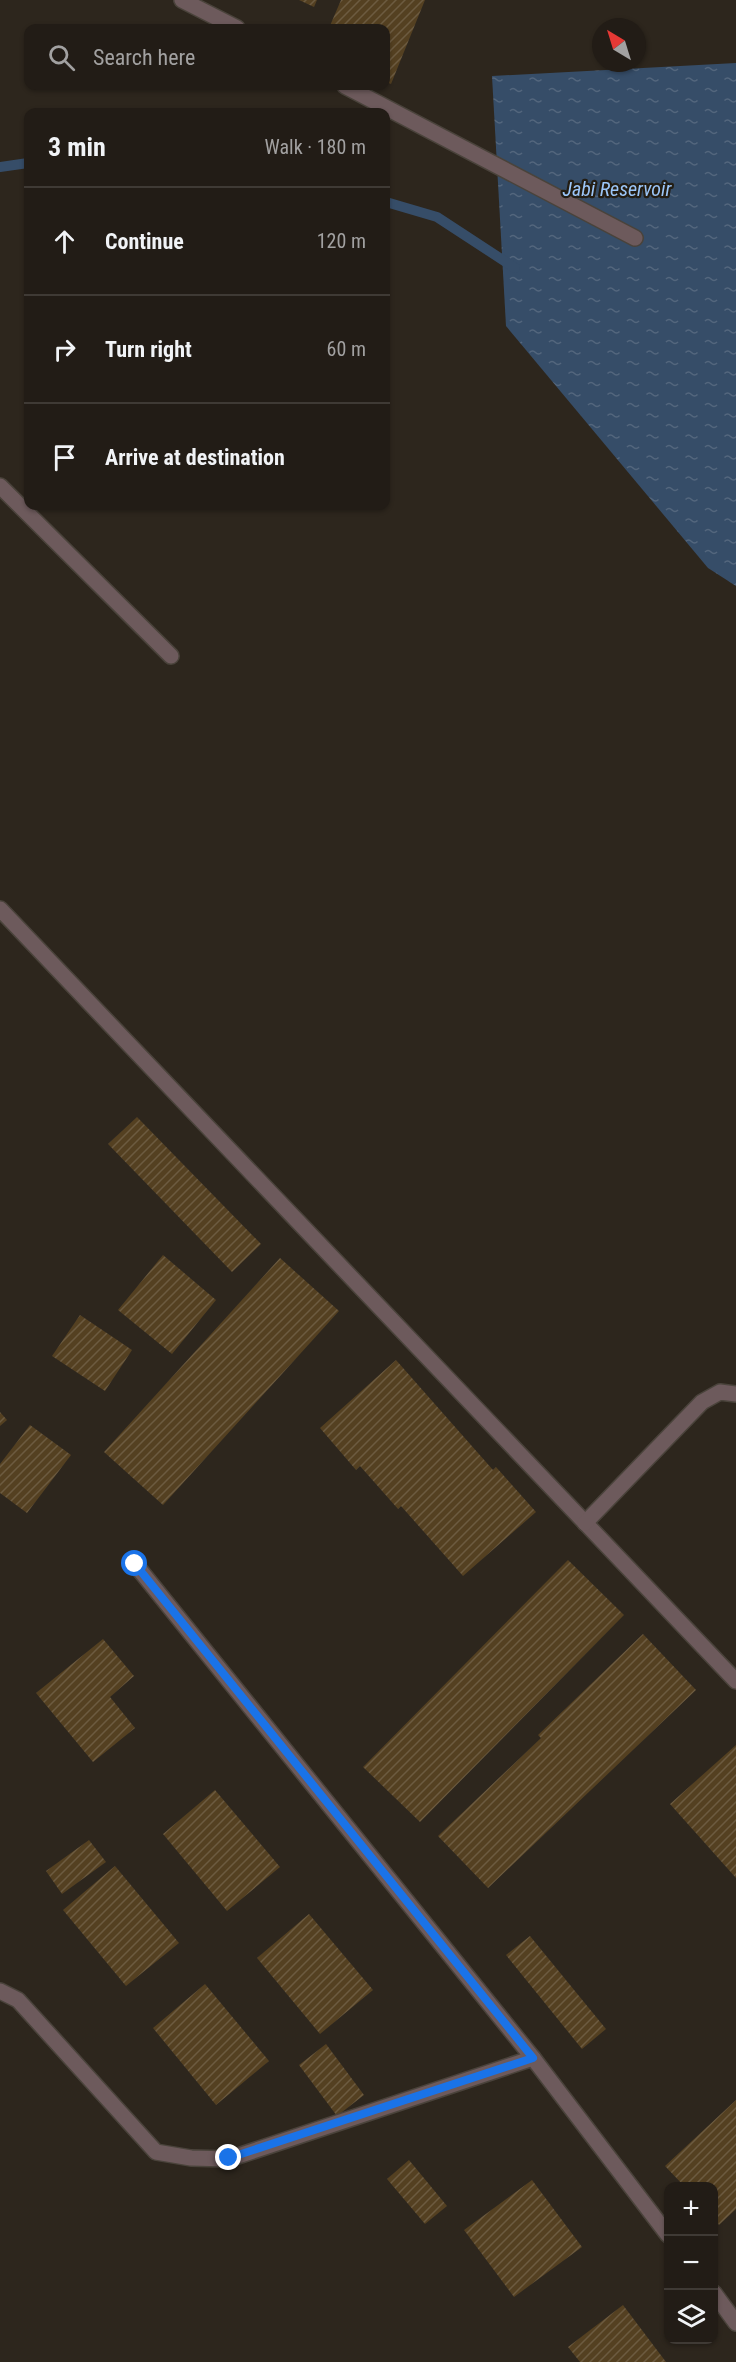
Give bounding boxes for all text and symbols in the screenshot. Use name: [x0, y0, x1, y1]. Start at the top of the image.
north arrow: [592, 18, 646, 72]
search box: [24, 24, 390, 90]
icon: search: [45, 41, 78, 74]
text: Search here: [93, 45, 195, 70]
text: 3 min: [48, 132, 106, 162]
text: Walk · 180 m: [265, 135, 366, 159]
water label: Jabi Reservoir: [563, 177, 673, 201]
icon: ahead: [48, 225, 81, 258]
text: Continue: [105, 229, 184, 254]
text: 120 m: [317, 229, 366, 253]
icon: right: [48, 333, 81, 366]
text: Turn right: [105, 337, 192, 362]
text: 60 m: [327, 337, 366, 361]
icon: arrive: [48, 441, 81, 474]
text: Arrive at destination: [105, 445, 285, 470]
route start: [121, 1550, 147, 1576]
route end: [215, 2144, 241, 2170]
map controls: [664, 2182, 718, 2344]
button: +: [664, 2182, 718, 2236]
button: −: [664, 2236, 718, 2290]
button: layers: [664, 2290, 718, 2344]

